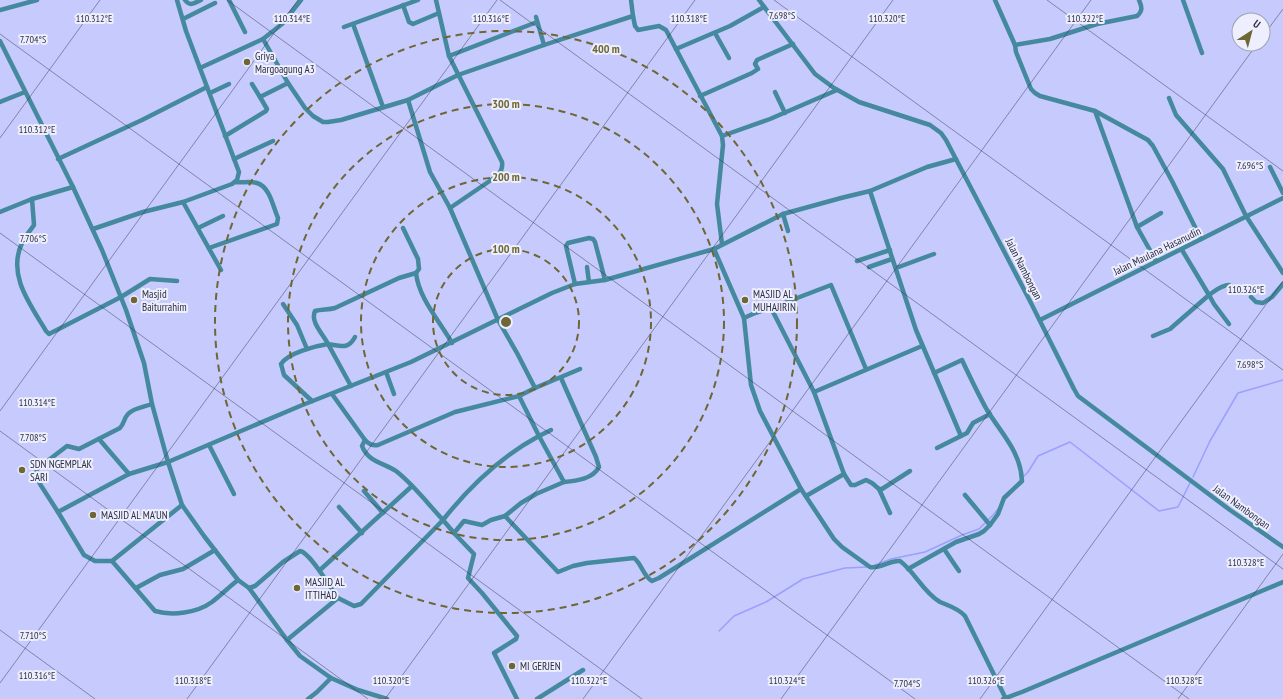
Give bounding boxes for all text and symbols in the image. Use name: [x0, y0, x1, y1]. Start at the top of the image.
text: 7.698°S: [769, 9, 795, 22]
text: 110.312°E: [76, 12, 112, 25]
text: 110.314°E: [274, 12, 310, 25]
text: 110.316°E: [473, 12, 509, 25]
text: 110.318°E: [671, 12, 707, 25]
text: 110.320°E: [869, 12, 905, 25]
text: 110.322°E: [1067, 12, 1103, 25]
north arrow: [1231, 12, 1271, 52]
text: U: [1250, 17, 1264, 31]
text: 7.704°S: [20, 33, 46, 46]
text: 400 m: [592, 41, 620, 56]
place label: Griya Margoagung A3: [255, 49, 315, 76]
marker: Griya Margoagung A3: [242, 57, 252, 67]
text: 300 m: [492, 96, 520, 111]
text: 110.312°E: [19, 123, 55, 136]
text: 7.696°S: [1237, 159, 1263, 172]
text: 200 m: [492, 169, 520, 184]
street label: Jalan Maulana Hasanudin: [1110, 224, 1203, 279]
text: 7.706°S: [20, 232, 46, 245]
street label: Jalan Nambongan: [1002, 235, 1046, 302]
text: 100 m: [492, 241, 520, 256]
text: 110.326°E: [1228, 283, 1264, 296]
place label: Masjid Baiturrahim: [142, 287, 187, 314]
place label: MASJID AL MUHAJIRIN: [753, 287, 796, 314]
marker: Masjid Baiturrahim: [129, 295, 139, 305]
marker: MASJID AL MUHAJIRIN: [740, 295, 750, 305]
centre of rings: [499, 315, 513, 329]
text: 7.698°S: [1237, 358, 1263, 371]
text: 110.314°E: [19, 396, 55, 409]
text: 7.708°S: [20, 431, 46, 444]
place label: SDN NGEMPLAK SARI: [30, 457, 93, 484]
marker: SDN NGEMPLAK SARI: [17, 465, 27, 475]
street label: Jalan Nambongan: [1210, 481, 1273, 532]
place label: MASJID AL MA'UN: [101, 508, 168, 522]
marker: MASJID AL MA'UN: [88, 510, 98, 520]
text: 110.328°E: [1228, 556, 1264, 569]
place label: MASJID AL ITTIHAD: [305, 575, 345, 602]
marker: MASJID AL ITTIHAD: [292, 583, 302, 593]
text: 7.710°S: [20, 629, 46, 642]
place label: MI GERJEN: [520, 659, 561, 673]
marker: MI GERJEN: [507, 661, 517, 671]
text: 110.316°E: [19, 669, 55, 682]
text: 110.318°E: [175, 674, 211, 687]
text: 110.320°E: [373, 674, 409, 687]
text: 110.322°E: [571, 674, 607, 687]
text: 110.324°E: [769, 674, 805, 687]
text: 110.326°E: [968, 674, 1004, 687]
text: 110.328°E: [1166, 674, 1202, 687]
text: 7.704°S: [894, 677, 920, 690]

